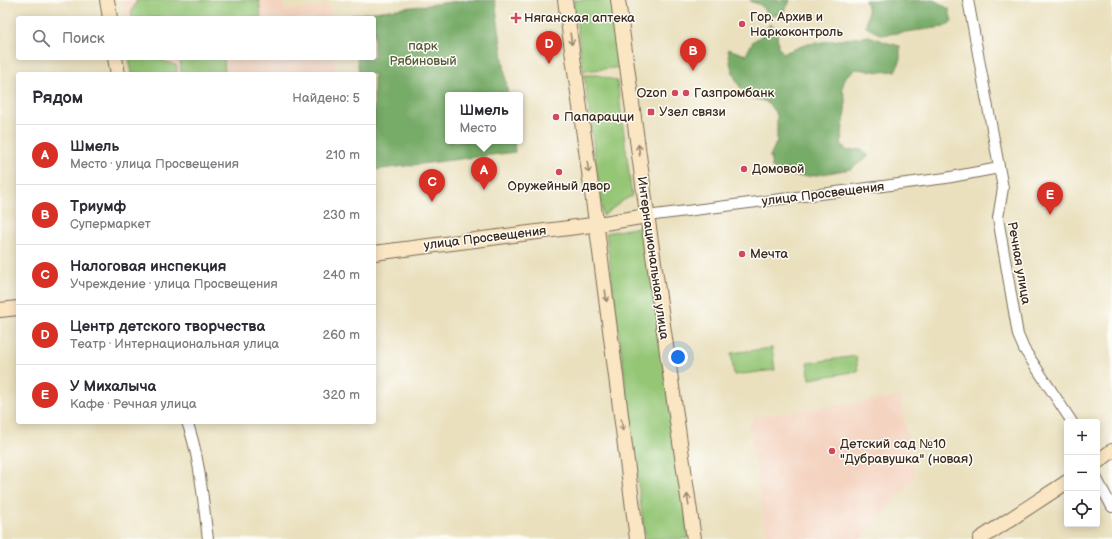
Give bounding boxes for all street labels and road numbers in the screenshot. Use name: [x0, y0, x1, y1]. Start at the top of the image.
street label: Интернациональная улица: [634, 175, 672, 341]
street label: улица Просвещения: [761, 179, 885, 209]
street label: Речная улица: [1004, 220, 1034, 306]
street label: улица Просвещения: [423, 223, 547, 253]

